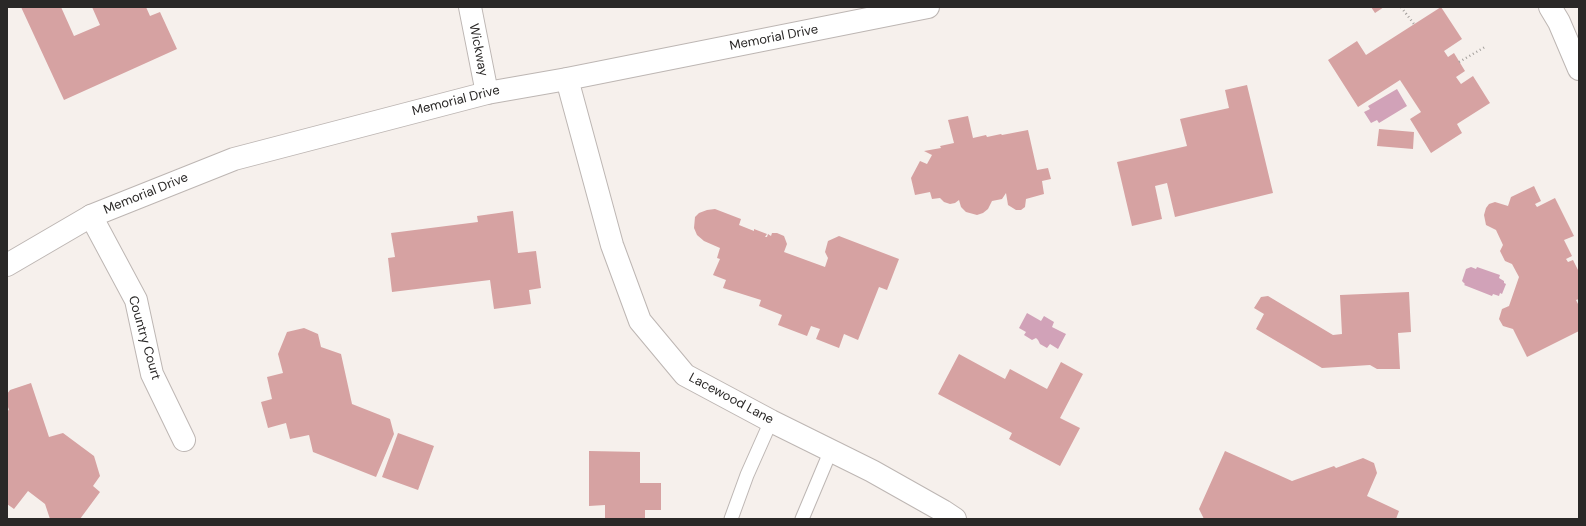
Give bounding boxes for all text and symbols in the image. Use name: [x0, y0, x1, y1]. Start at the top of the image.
street label: Wickway: [465, 22, 491, 78]
street label: Memorial Drive: [728, 22, 820, 54]
street label: Memorial Drive: [411, 83, 501, 119]
street label: Memorial Drive: [101, 170, 191, 218]
street label: Country Court: [125, 294, 163, 382]
street label: Lacewood Lane: [686, 370, 776, 428]

